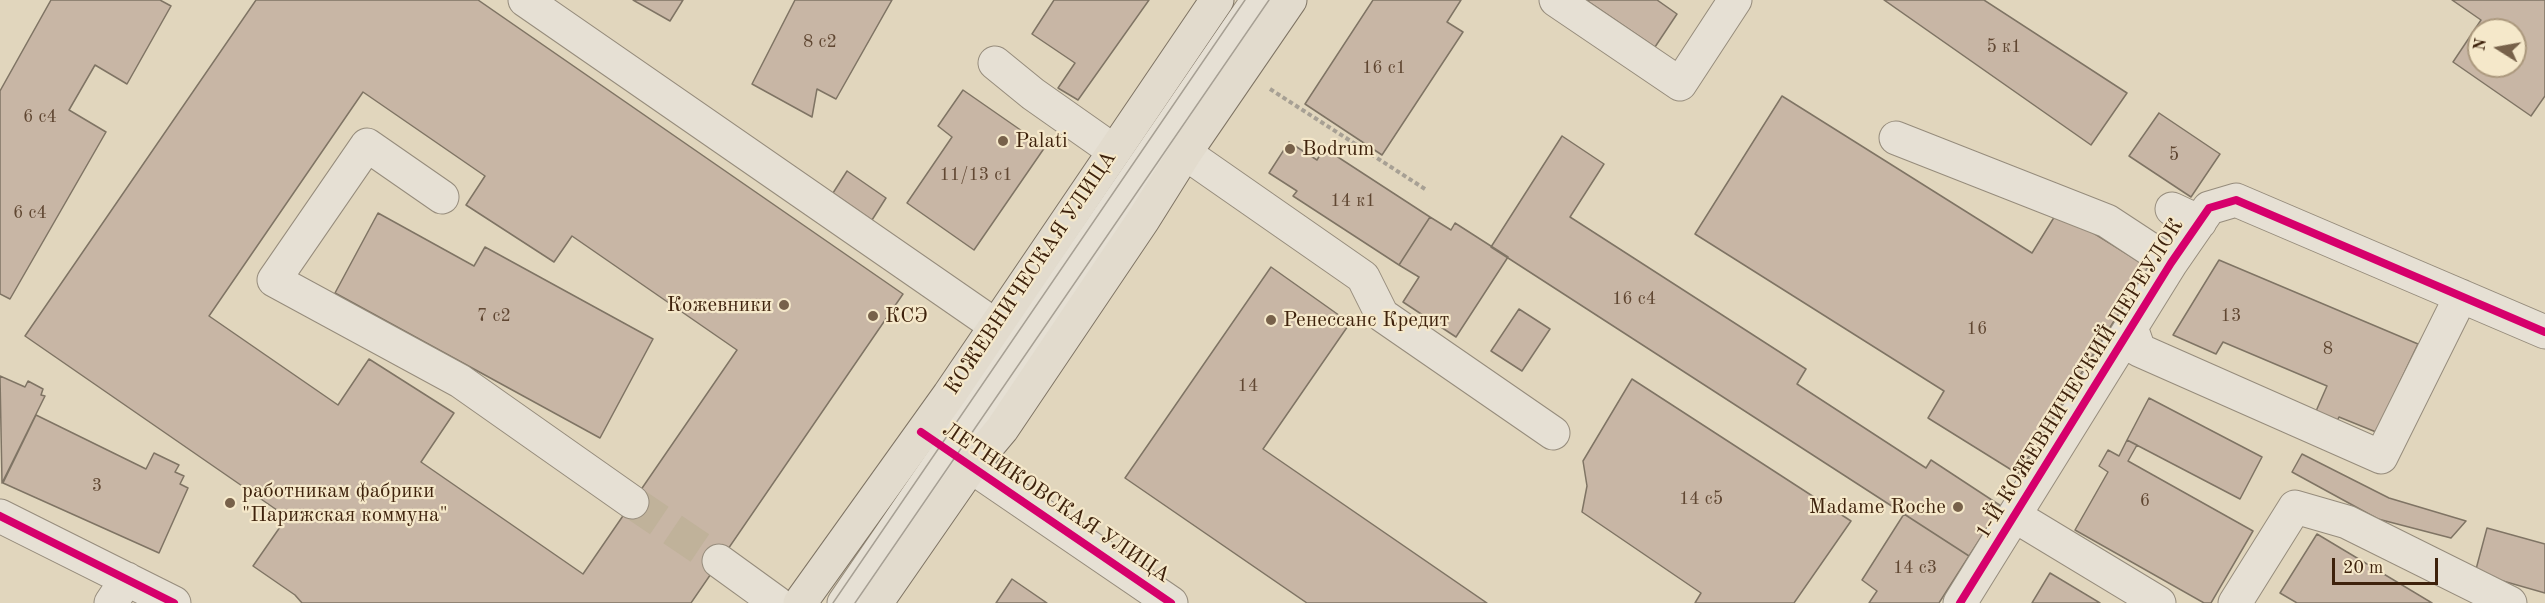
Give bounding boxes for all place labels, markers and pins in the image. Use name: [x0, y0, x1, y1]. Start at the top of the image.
place label: Palati: [1015, 128, 1068, 154]
marker: Palati: [996, 134, 1010, 148]
place label: Bodrum: [1302, 136, 1374, 162]
marker: Bodrum: [1283, 142, 1297, 156]
place label: Кожевники: [667, 292, 772, 318]
marker: Кожевники: [777, 298, 791, 312]
place label: КСЭ: [885, 303, 928, 329]
place label: Ренессанс Кредит: [1283, 307, 1449, 333]
marker: КСЭ: [866, 309, 880, 323]
marker: Ренессанс Кредит: [1264, 313, 1278, 327]
place label: работникам фабрики "Парижская коммуна": [242, 478, 448, 528]
place label: Madame Roche: [1809, 494, 1946, 520]
marker: работникам фабрики "Парижская коммуна": [223, 496, 237, 510]
marker: Madame Roche: [1951, 500, 1965, 514]

